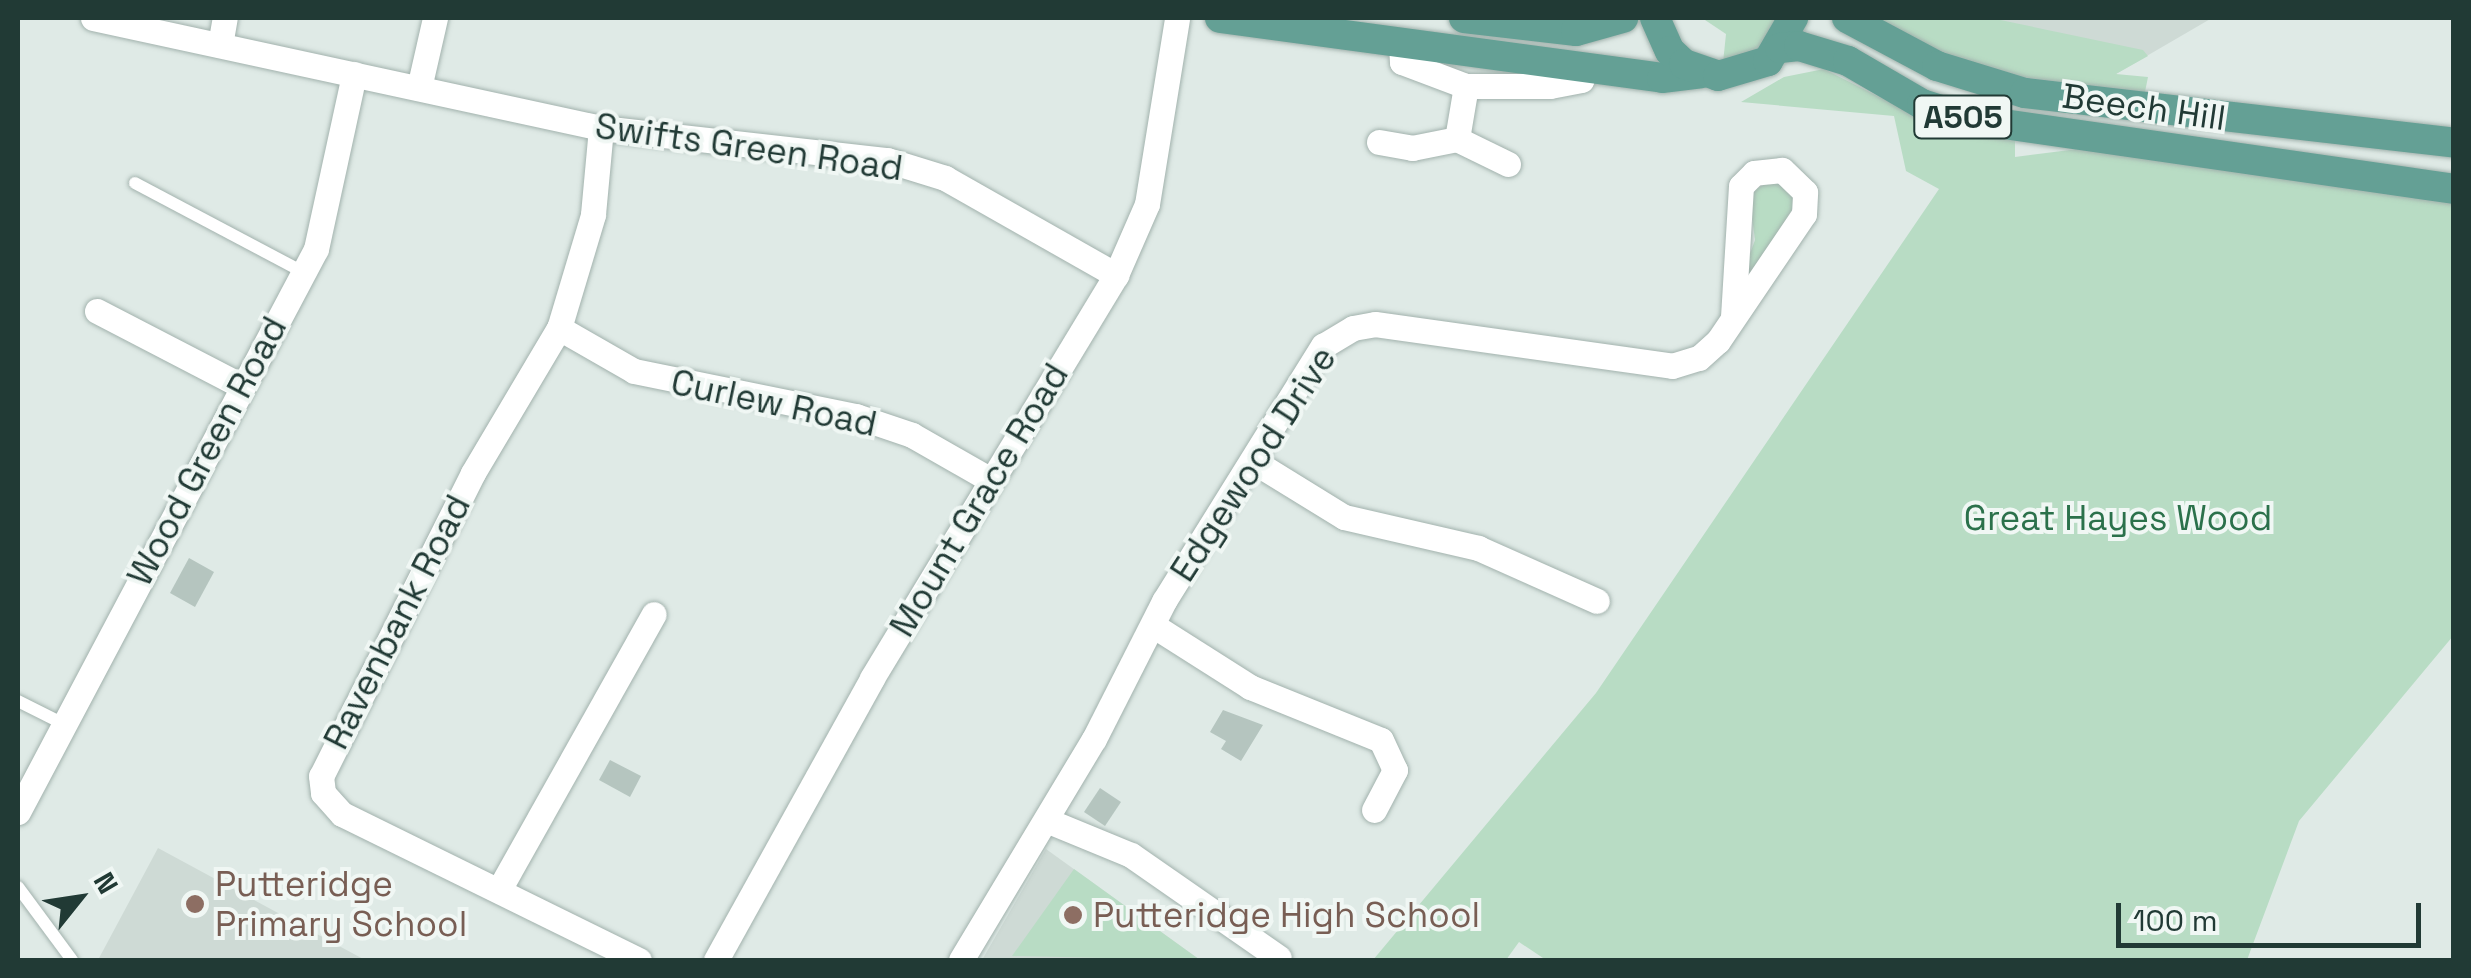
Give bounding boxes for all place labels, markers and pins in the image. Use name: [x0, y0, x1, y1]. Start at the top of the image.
place label: Putteridge Primary School: [215, 863, 467, 945]
marker: Putteridge Primary School: [184, 893, 206, 915]
place label: Putteridge High School: [1093, 894, 1480, 936]
marker: Putteridge High School: [1062, 904, 1084, 926]

